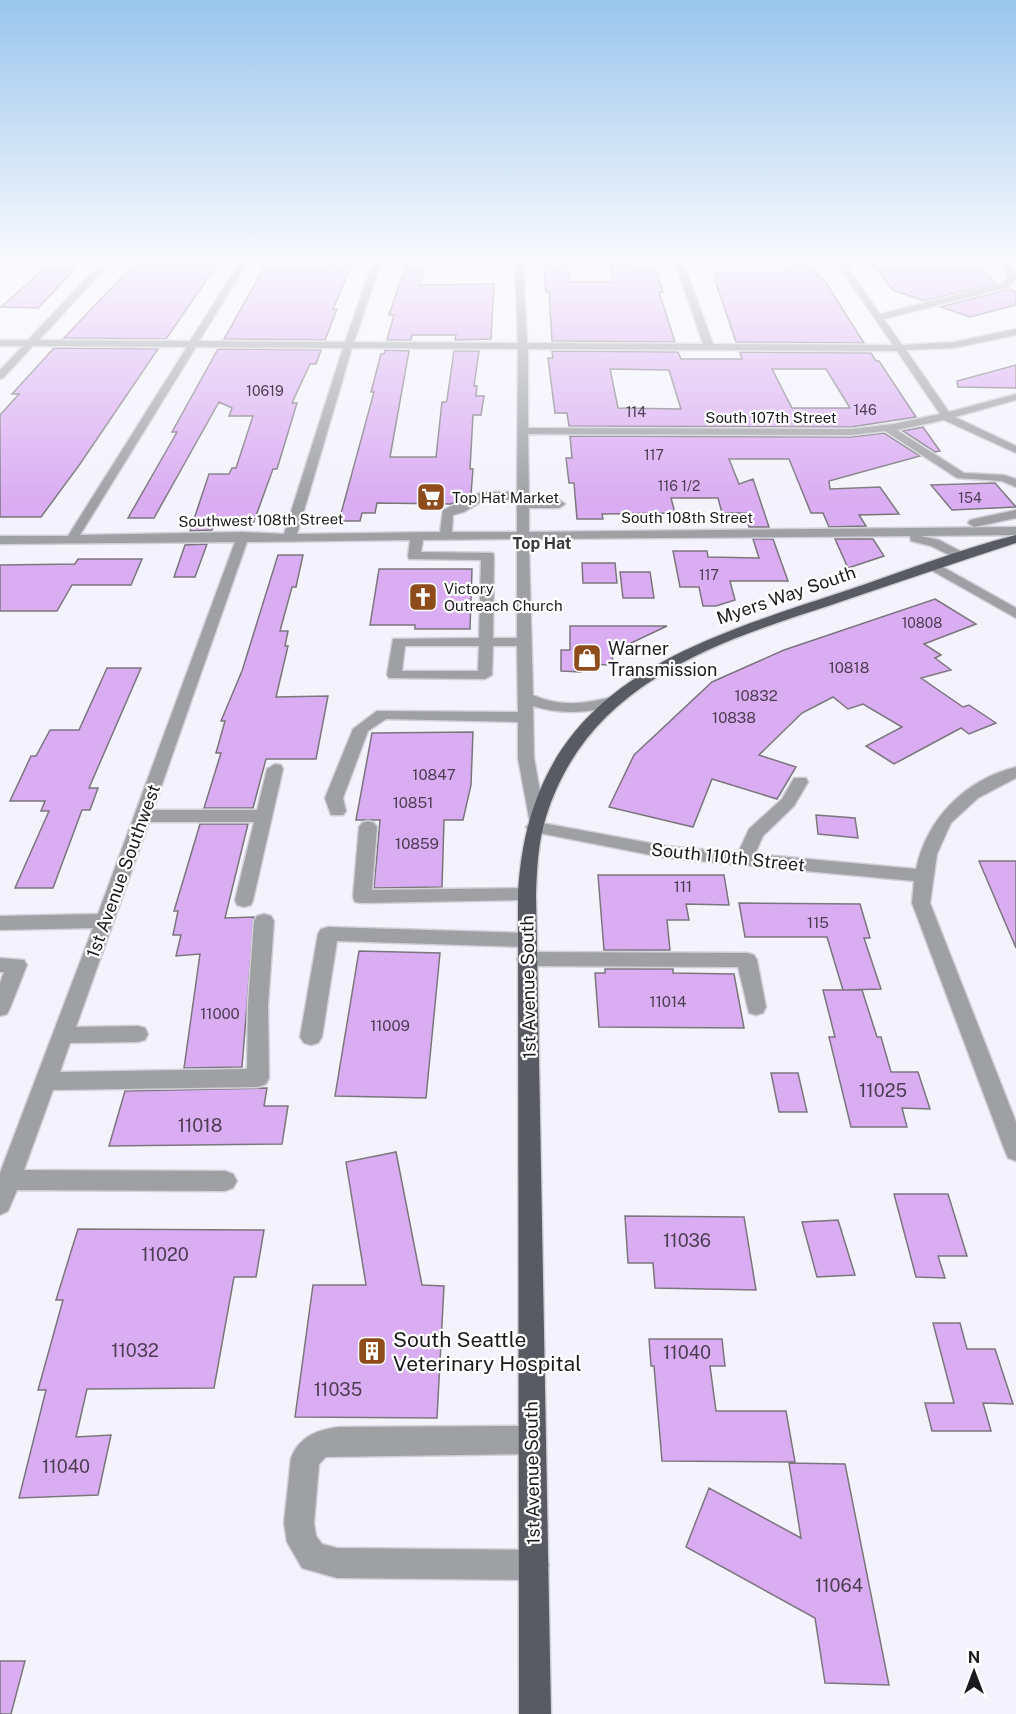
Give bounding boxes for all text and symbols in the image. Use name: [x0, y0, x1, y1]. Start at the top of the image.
house number: 10619: [246, 383, 284, 399]
house number: 146: [853, 402, 877, 418]
house number: 114: [626, 404, 646, 420]
street label: South 107th Street: [705, 409, 837, 426]
house number: 117: [644, 447, 664, 463]
house number: 116 1/2: [658, 478, 700, 494]
supermarket icon: Top Hat Market: [415, 481, 447, 513]
place label: Top Hat Market: [452, 489, 559, 506]
house number: 154: [958, 490, 982, 506]
street label: South 108th Street: [621, 509, 753, 526]
street label: Southwest 108th Street: [178, 510, 344, 530]
district label: Top Hat: [513, 534, 572, 553]
street label: Myers Way South: [714, 561, 858, 629]
house number: 117: [699, 567, 719, 583]
place label: Victory Outreach Church: [444, 580, 563, 614]
church icon: Victory Outreach Church: [407, 581, 439, 613]
house number: 10808: [902, 615, 942, 631]
place label: Warner Transmission: [608, 638, 717, 680]
shop icon: Warner Transmission: [571, 642, 603, 674]
house number: 10818: [829, 659, 869, 676]
house number: 10832: [734, 687, 778, 704]
house number: 10838: [712, 709, 756, 726]
house number: 10847: [412, 766, 456, 783]
street label: 1st Avenue Southwest: [82, 781, 164, 961]
house number: 10851: [393, 794, 433, 811]
house number: 10859: [395, 835, 439, 852]
street label: South 110th Street: [650, 838, 806, 876]
house number: 111: [674, 878, 692, 895]
house number: 115: [807, 914, 829, 931]
street label: 1st Avenue South: [516, 915, 540, 1059]
house number: 11014: [650, 993, 686, 1010]
house number: 11000: [200, 1005, 240, 1022]
house number: 11009: [370, 1017, 410, 1034]
house number: 11025: [859, 1080, 907, 1101]
house number: 11018: [178, 1115, 222, 1136]
house number: 11036: [663, 1230, 711, 1251]
house number: 11020: [141, 1244, 189, 1265]
place label: South Seattle Veterinary Hospital: [393, 1327, 582, 1376]
building icon: South Seattle Veterinary Hospital: [356, 1335, 388, 1367]
house number: 11032: [111, 1340, 159, 1361]
house number: 11040: [663, 1342, 711, 1363]
house number: 11035: [314, 1379, 362, 1400]
street label: 1st Avenue South: [520, 1401, 544, 1545]
house number: 11040: [42, 1456, 90, 1477]
house number: 11064: [815, 1575, 863, 1596]
north arrow: [944, 1642, 1004, 1702]
text: N: [968, 1648, 980, 1667]

